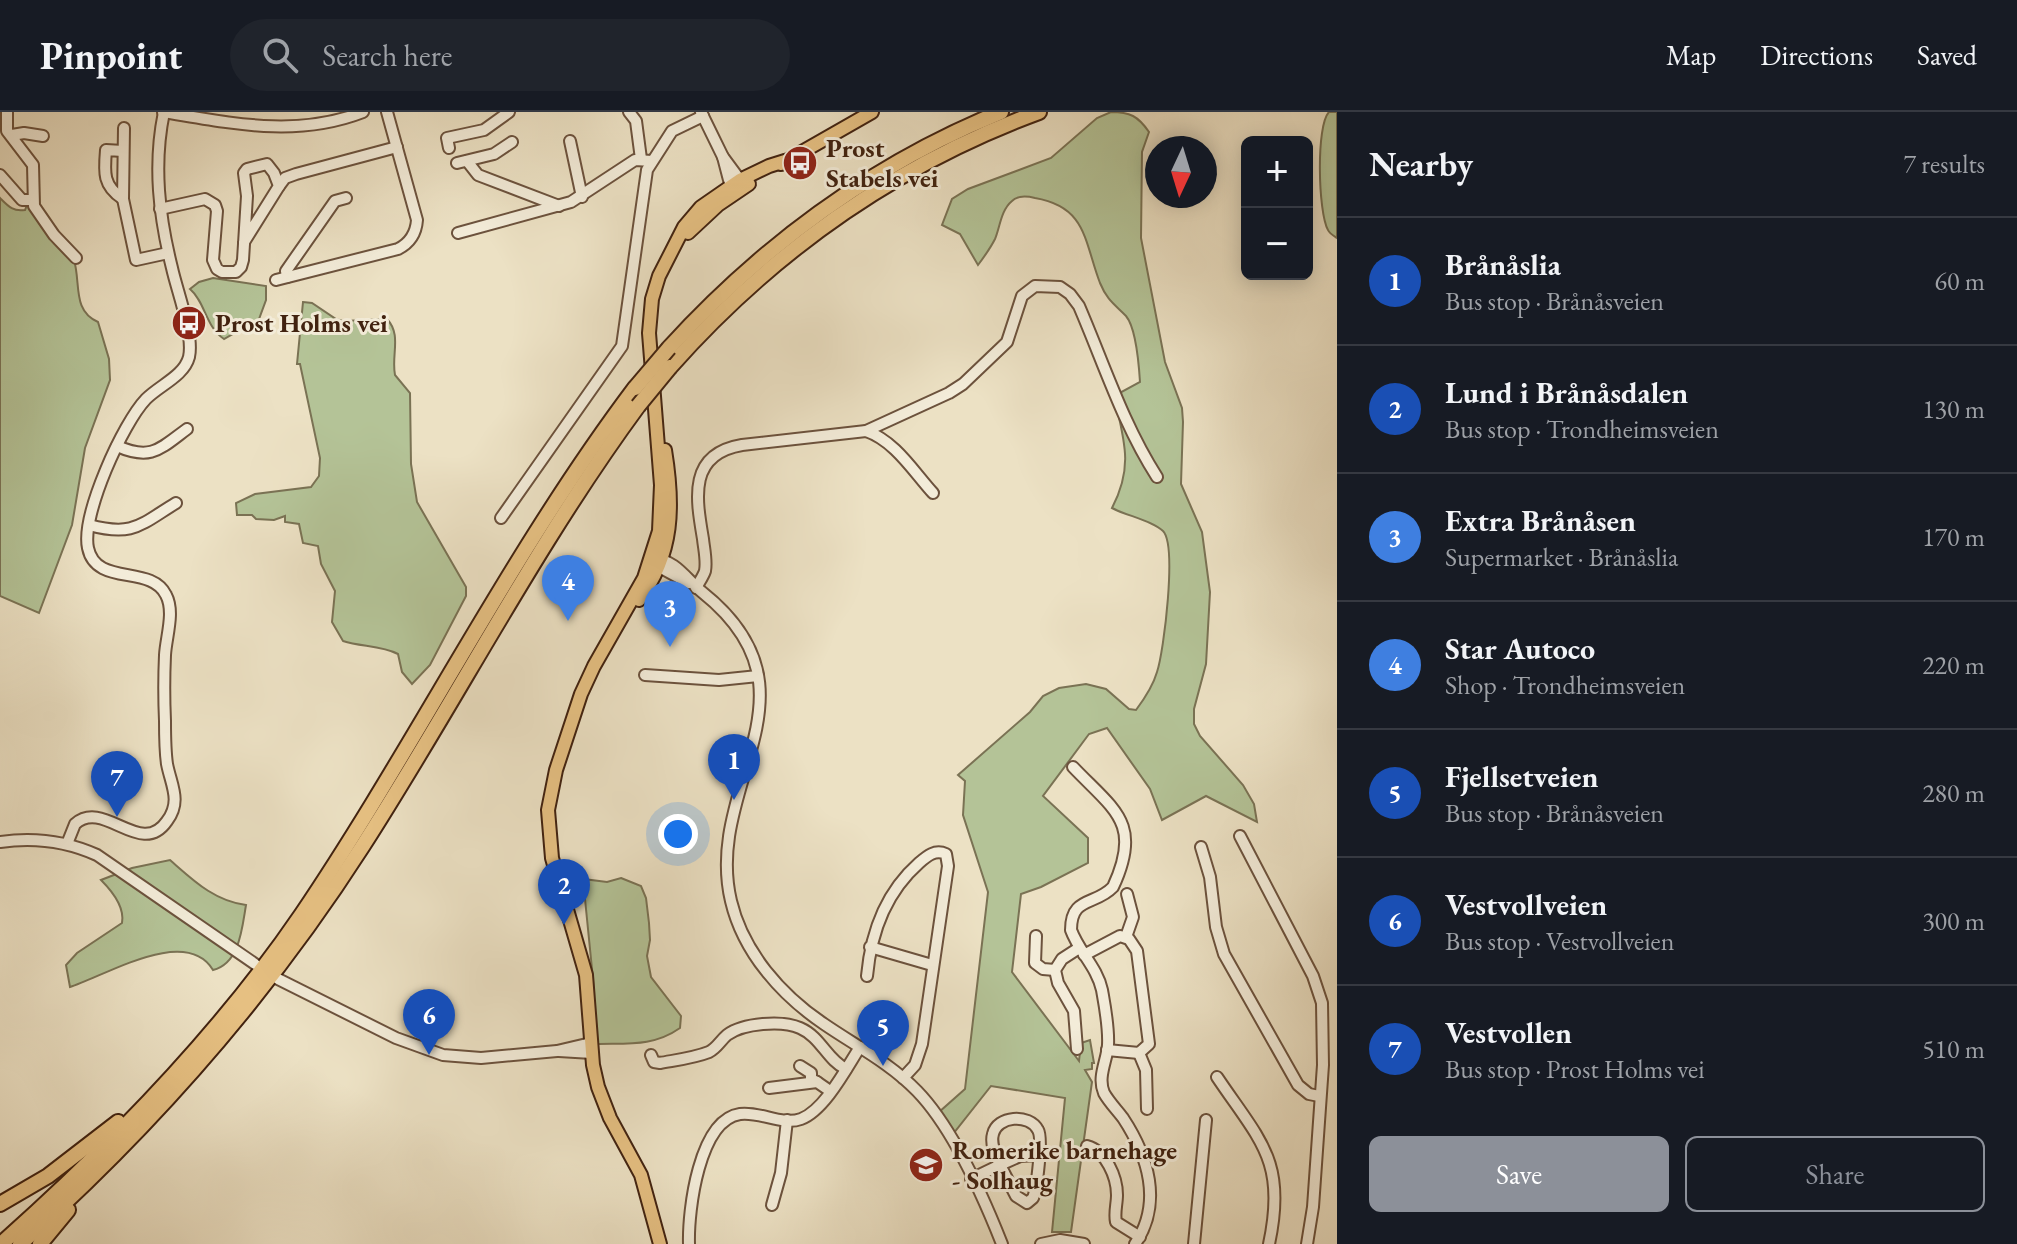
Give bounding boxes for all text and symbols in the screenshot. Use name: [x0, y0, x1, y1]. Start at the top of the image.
search box: [230, 19, 790, 91]
text: Pinpoint: [40, 31, 182, 80]
icon: search: [258, 33, 302, 77]
text: Search here: [322, 36, 452, 75]
text: Map: [1666, 37, 1716, 73]
text: Directions: [1760, 37, 1873, 73]
text: Saved: [1917, 37, 1977, 73]
place label: Prost Stabels vei: [826, 131, 939, 195]
north arrow: [1145, 136, 1217, 208]
map controls: [1241, 136, 1313, 280]
button: +: [1241, 136, 1313, 208]
text: Nearby: [1369, 142, 1473, 186]
bus stop icon: Prost Stabels vei: [781, 144, 819, 182]
text: 7 results: [1904, 147, 1985, 181]
button: −: [1241, 208, 1313, 280]
text: Brånåslia: [1445, 245, 1561, 284]
text: 1: [1388, 264, 1402, 298]
text: 60 m: [1935, 264, 1985, 298]
text: Bus stop · Brånåsveien: [1445, 284, 1664, 318]
bus stop icon: Prost Holms vei: [170, 304, 208, 342]
place label: Prost Holms vei: [215, 306, 388, 340]
text: Lund i Brånåsdalen: [1445, 373, 1688, 412]
text: 2: [1388, 392, 1402, 426]
text: 130 m: [1922, 392, 1985, 426]
text: Bus stop · Trondheimsveien: [1445, 412, 1719, 446]
text: Extra Brånåsen: [1445, 501, 1636, 540]
text: 3: [1388, 520, 1402, 554]
text: 170 m: [1922, 520, 1985, 554]
text: Supermarket · Brånåslia: [1445, 540, 1678, 574]
pin: 4: [542, 555, 594, 621]
pin: 3: [644, 581, 696, 647]
text: Star Autoco: [1445, 629, 1595, 668]
text: 4: [1388, 648, 1402, 682]
text: 220 m: [1922, 648, 1985, 682]
text: Shop · Trondheimsveien: [1445, 668, 1685, 702]
pin: 1: [708, 734, 760, 800]
pin: 7: [91, 751, 143, 817]
text: Fjellsetveien: [1445, 757, 1598, 796]
text: 5: [1388, 776, 1402, 810]
text: 280 m: [1922, 776, 1985, 810]
text: Bus stop · Brånåsveien: [1445, 796, 1664, 830]
your location: [658, 814, 698, 854]
pin: 2: [538, 859, 590, 925]
text: Vestvollveien: [1445, 885, 1607, 924]
text: 6: [1388, 904, 1402, 938]
text: 300 m: [1922, 904, 1985, 938]
text: Bus stop · Vestvollveien: [1445, 924, 1674, 958]
pin: 6: [403, 989, 455, 1055]
pin: 5: [857, 1000, 909, 1066]
text: Vestvollen: [1445, 1013, 1572, 1052]
text: 7: [1388, 1032, 1402, 1066]
text: 510 m: [1922, 1032, 1985, 1066]
text: Bus stop · Prost Holms vei: [1445, 1052, 1705, 1086]
place label: Romerike barnehage - Solhaug: [952, 1133, 1177, 1197]
button: Save: [1369, 1136, 1669, 1212]
button: Share: [1685, 1136, 1985, 1212]
school or university icon: Romerike barnehage - Solhaug: [907, 1146, 945, 1184]

